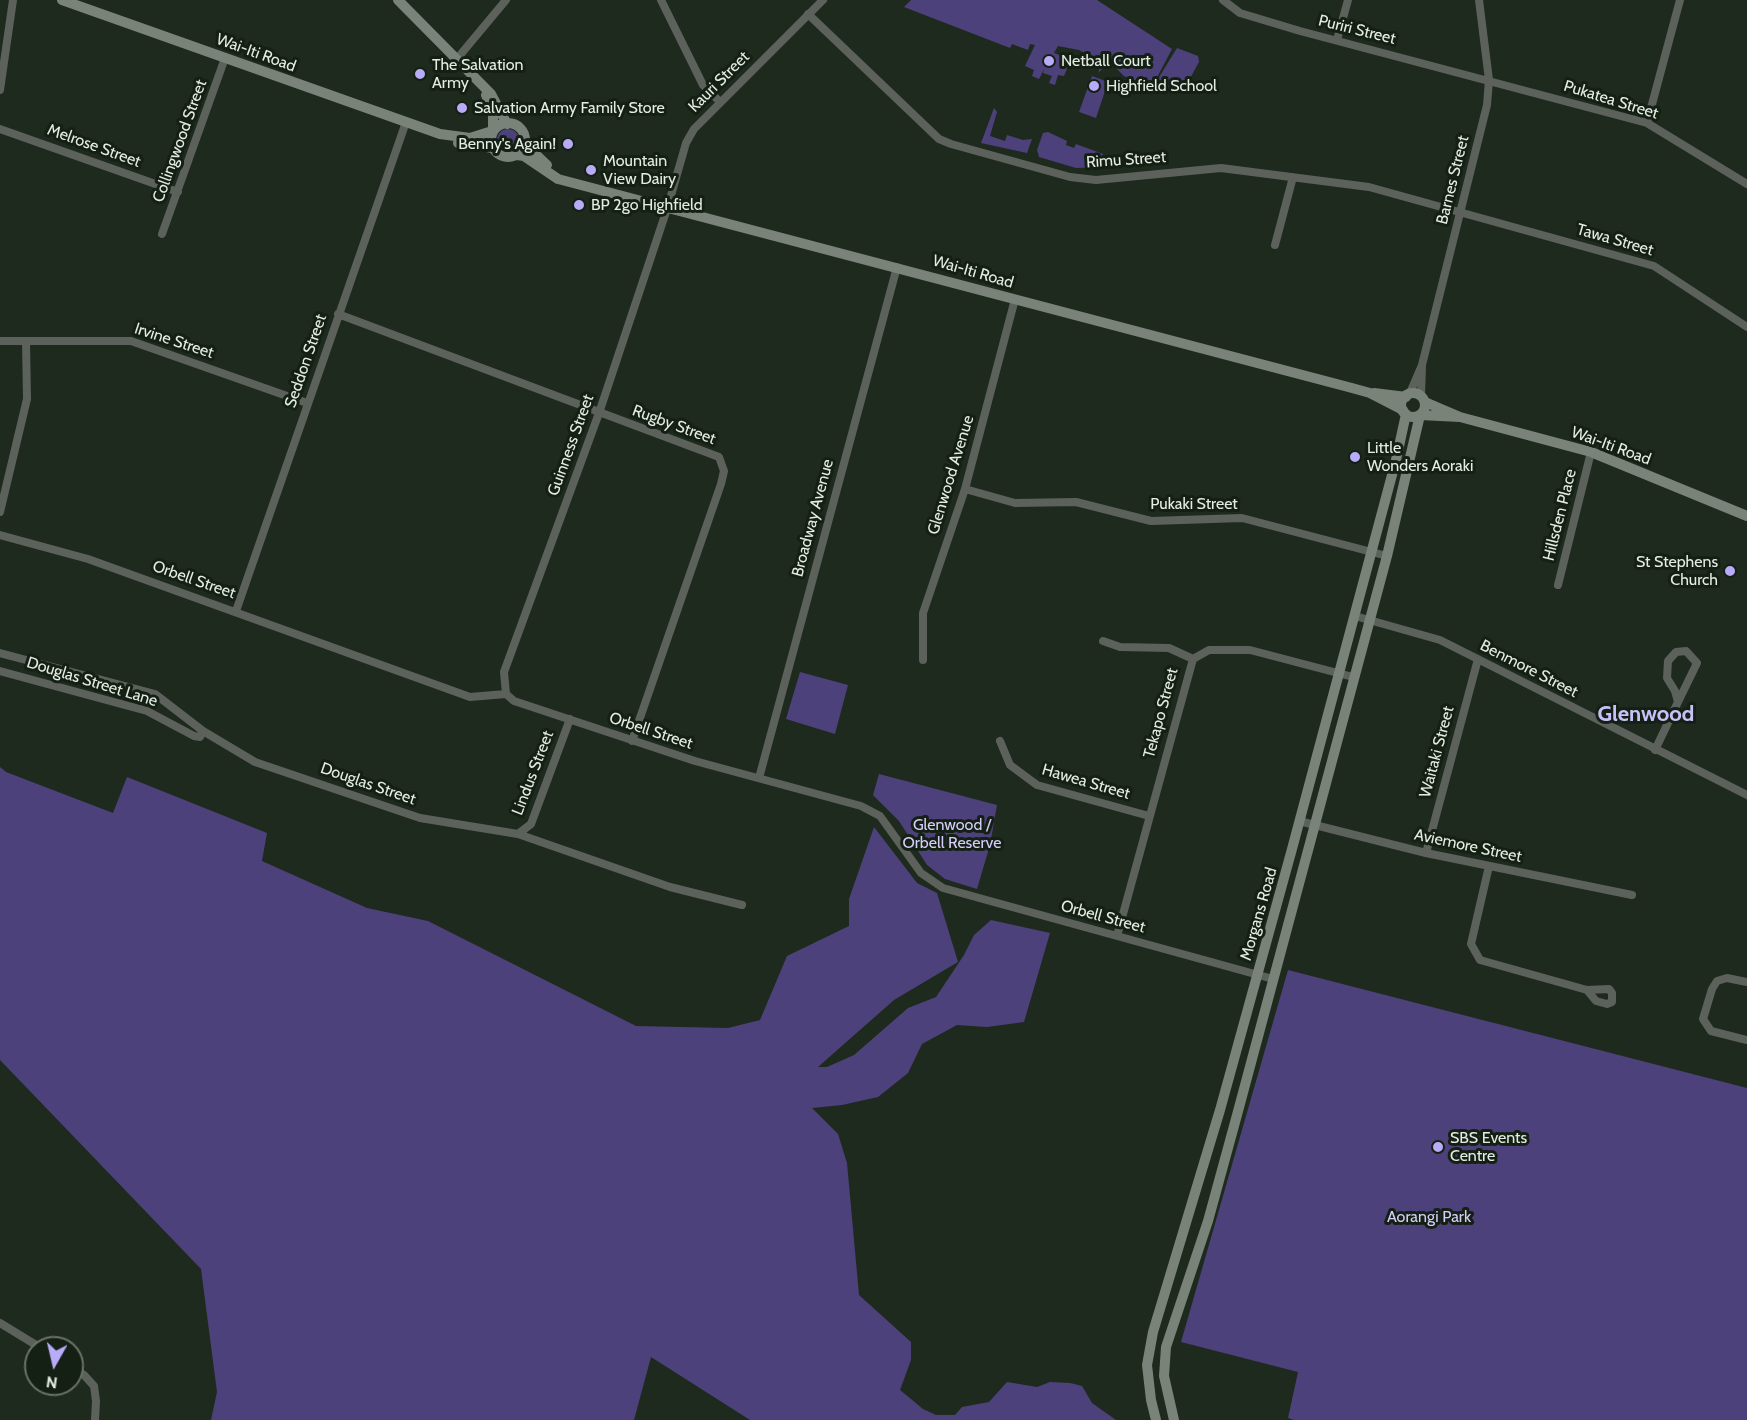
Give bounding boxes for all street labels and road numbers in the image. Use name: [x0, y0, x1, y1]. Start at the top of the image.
street label: Puriri Street: [1316, 11, 1398, 49]
street label: Wai-Iti Road: [214, 30, 298, 76]
street label: Kauri Street: [685, 48, 753, 116]
street label: Pukatea Street: [1561, 76, 1661, 124]
street label: Collingwood Street: [149, 77, 211, 205]
street label: Melrose Street: [45, 120, 143, 172]
street label: Barnes Street: [1433, 134, 1473, 226]
street label: Rimu Street: [1085, 148, 1167, 172]
street label: Tawa Street: [1574, 220, 1656, 260]
street label: Wai-Iti Road: [930, 251, 1016, 293]
street label: Seddon Street: [281, 312, 331, 410]
street label: Irvine Street: [132, 319, 216, 363]
street label: Guinness Street: [544, 392, 598, 498]
street label: Rugby Street: [630, 401, 718, 449]
street label: Glenwood Avenue: [924, 413, 978, 537]
street label: Wai-Iti Road: [1569, 423, 1653, 469]
street label: Broadway Avenue: [788, 457, 838, 579]
street label: Hillsden Place: [1539, 467, 1581, 563]
street label: Pukaki Street: [1150, 494, 1238, 514]
street label: Orbell Street: [150, 557, 238, 603]
street label: Benmore Street: [1477, 636, 1581, 702]
street label: Douglas Street Lane: [24, 653, 160, 711]
street label: Tekapo Street: [1140, 666, 1182, 760]
street label: Waitaki Street: [1416, 704, 1458, 800]
street label: Orbell Street: [607, 708, 695, 754]
street label: Lindus Street: [508, 728, 558, 818]
street label: Douglas Street: [318, 759, 418, 809]
street label: Hawea Street: [1040, 760, 1132, 804]
street label: Aviemore Street: [1413, 825, 1523, 867]
street label: Morgans Road: [1237, 865, 1281, 963]
street label: Orbell Street: [1059, 897, 1147, 937]

